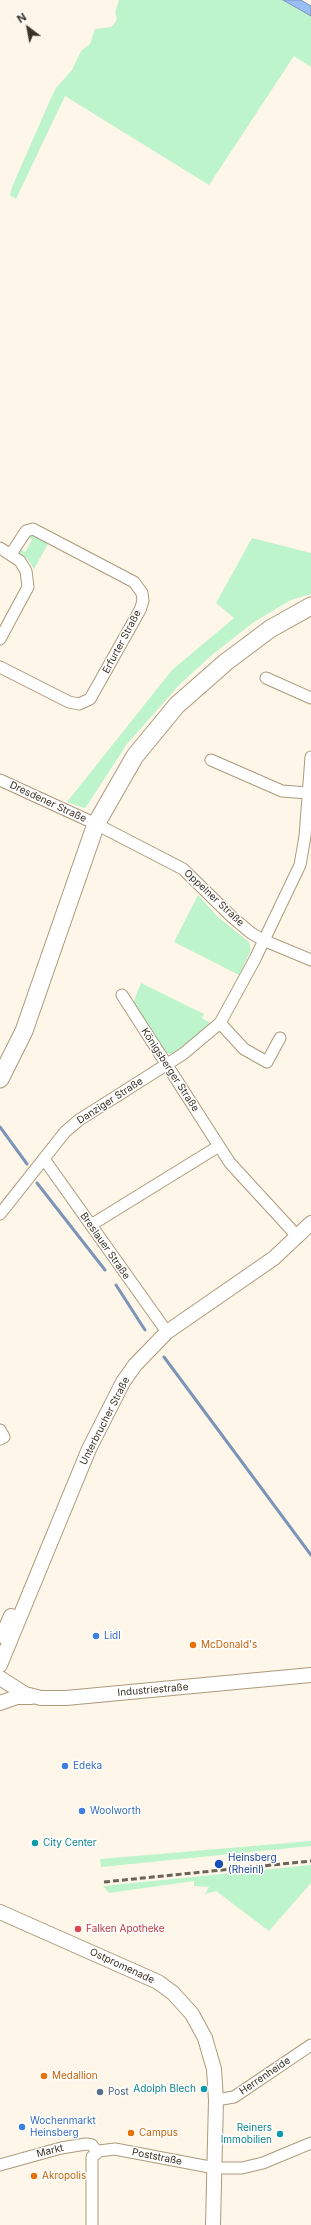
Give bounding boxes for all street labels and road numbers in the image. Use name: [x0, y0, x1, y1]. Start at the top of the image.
street label: Erfurter Straße: [100, 608, 144, 676]
street label: Dresdener Straße: [8, 779, 88, 825]
street label: Oppelner Straße: [182, 867, 246, 929]
street label: Königsberger Straße: [138, 1026, 202, 1114]
street label: Danziger Straße: [75, 1075, 145, 1127]
street label: Breslauer Straße: [78, 1210, 132, 1282]
street label: Unterbrucher Straße: [78, 1375, 132, 1467]
street label: Industriestraße: [117, 1681, 189, 1699]
street label: Ostpromenade: [88, 1946, 156, 1986]
street label: Herrenheide: [237, 2055, 293, 2097]
street label: Markt: [35, 2142, 65, 2160]
street label: Poststraße: [131, 2146, 183, 2168]

